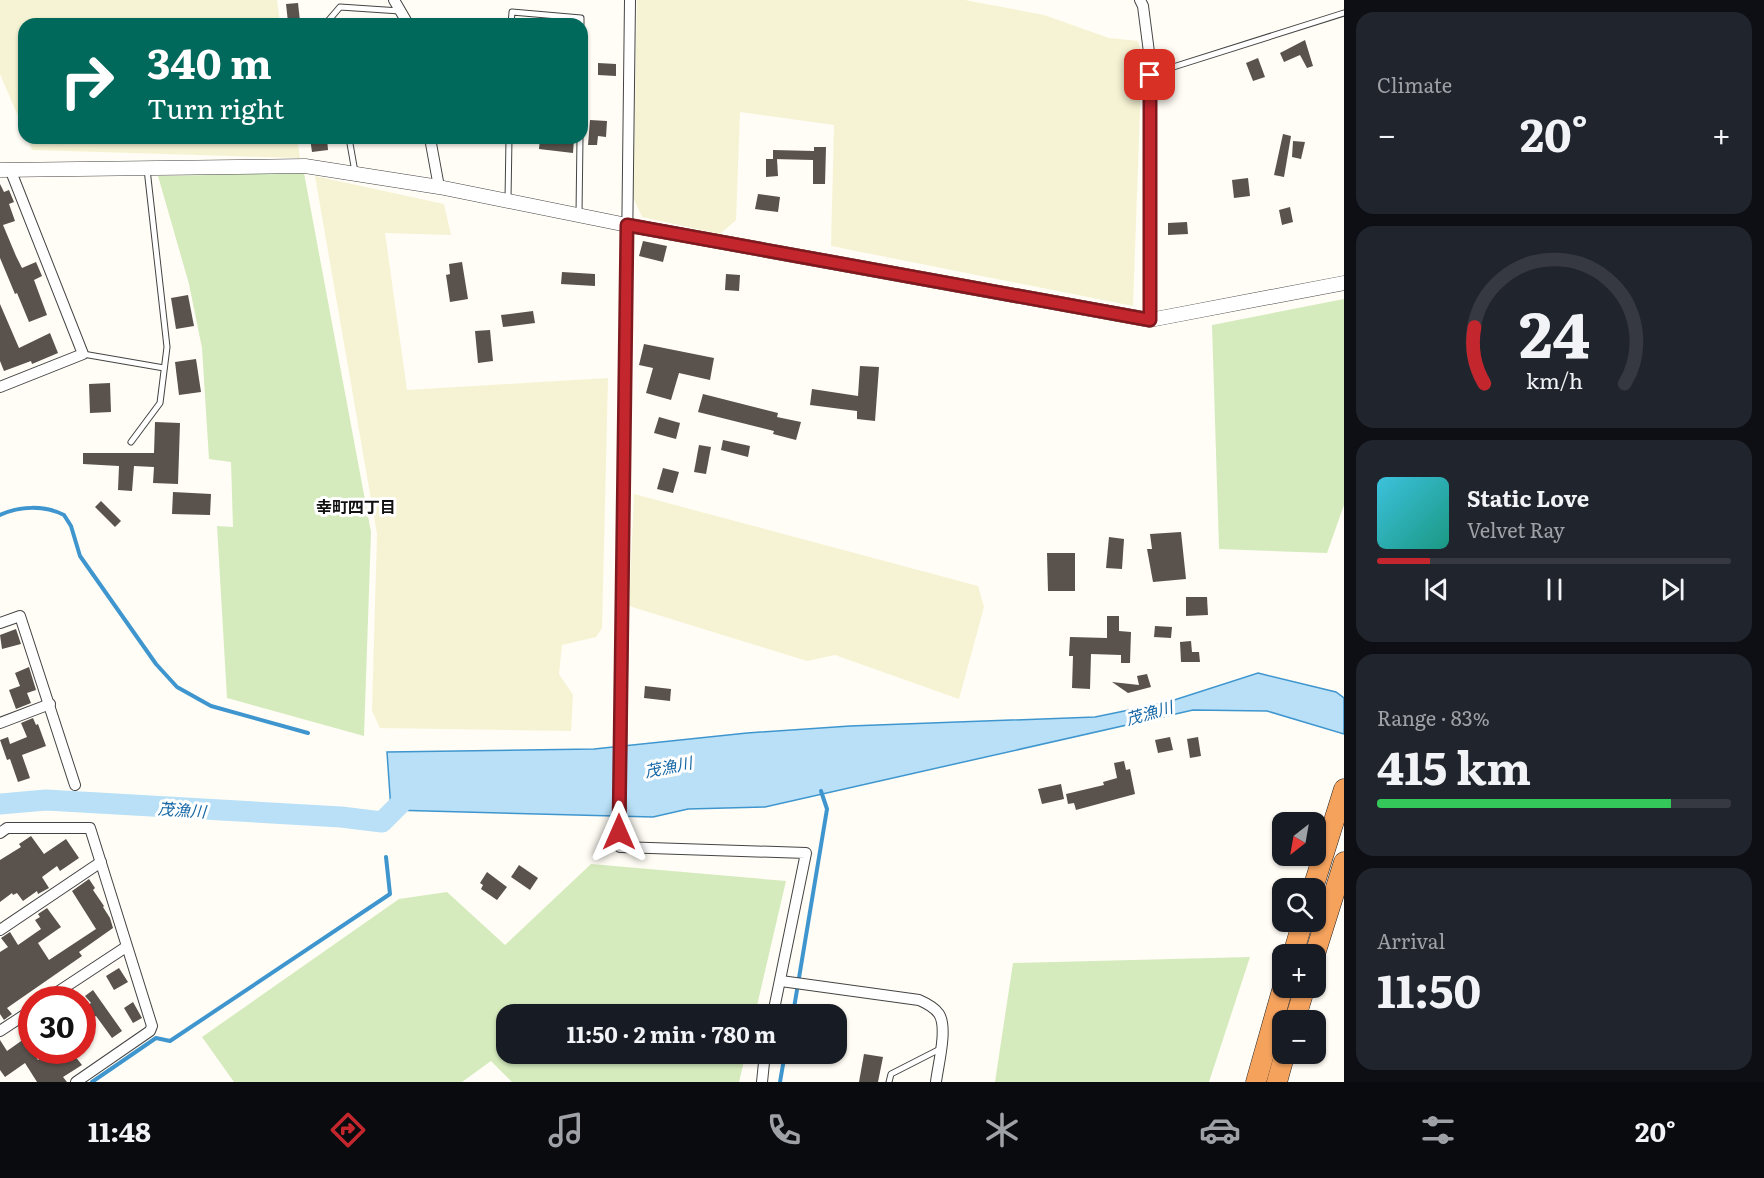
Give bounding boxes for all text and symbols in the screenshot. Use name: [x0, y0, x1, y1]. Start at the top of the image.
text: 340 m: [147, 30, 272, 92]
icon: right: [48, 42, 126, 120]
pin: [1124, 49, 1175, 100]
icon: arrive: [1133, 58, 1166, 91]
text: Climate: [1377, 69, 1452, 99]
text: Turn right: [147, 87, 284, 127]
text: 20°: [1520, 99, 1588, 166]
text: −: [1377, 108, 1396, 157]
text: +: [1712, 108, 1731, 157]
text: 24: [1518, 285, 1590, 377]
text: km/h: [1525, 364, 1583, 396]
text: Static Love: [1467, 481, 1589, 514]
district label: 幸町四丁目: [316, 494, 396, 518]
text: Velvet Ray: [1467, 514, 1565, 544]
icon: previous: [1420, 573, 1453, 606]
icon: pause: [1538, 573, 1571, 606]
icon: next: [1656, 573, 1689, 606]
water label: 茂漁川: [1123, 693, 1177, 730]
text: Range · 83%: [1377, 702, 1490, 732]
text: 415 km: [1377, 732, 1531, 799]
water label: 茂漁川: [642, 749, 696, 782]
water label: 茂漁川: [157, 795, 209, 823]
position arrow: [587, 800, 651, 864]
north arrow: [1272, 812, 1326, 866]
map controls: [1272, 812, 1326, 1064]
button: search: [1272, 878, 1326, 932]
text: Arrival: [1377, 925, 1445, 955]
button: +: [1272, 944, 1326, 998]
text: 11:50: [1377, 955, 1481, 1022]
speed limit sign: 30: [18, 986, 96, 1064]
button: −: [1272, 1010, 1326, 1064]
text: 11:50 · 2 min · 780 m: [567, 1017, 776, 1050]
icon: directions: [327, 1109, 369, 1151]
icon: music: [545, 1109, 587, 1151]
icon: phone: [763, 1109, 805, 1151]
icon: climate: [981, 1109, 1023, 1151]
icon: car: [1199, 1109, 1241, 1151]
icon: filters: [1417, 1109, 1459, 1151]
text: 11:48: [88, 1110, 151, 1150]
text: 20°: [1635, 1110, 1676, 1150]

